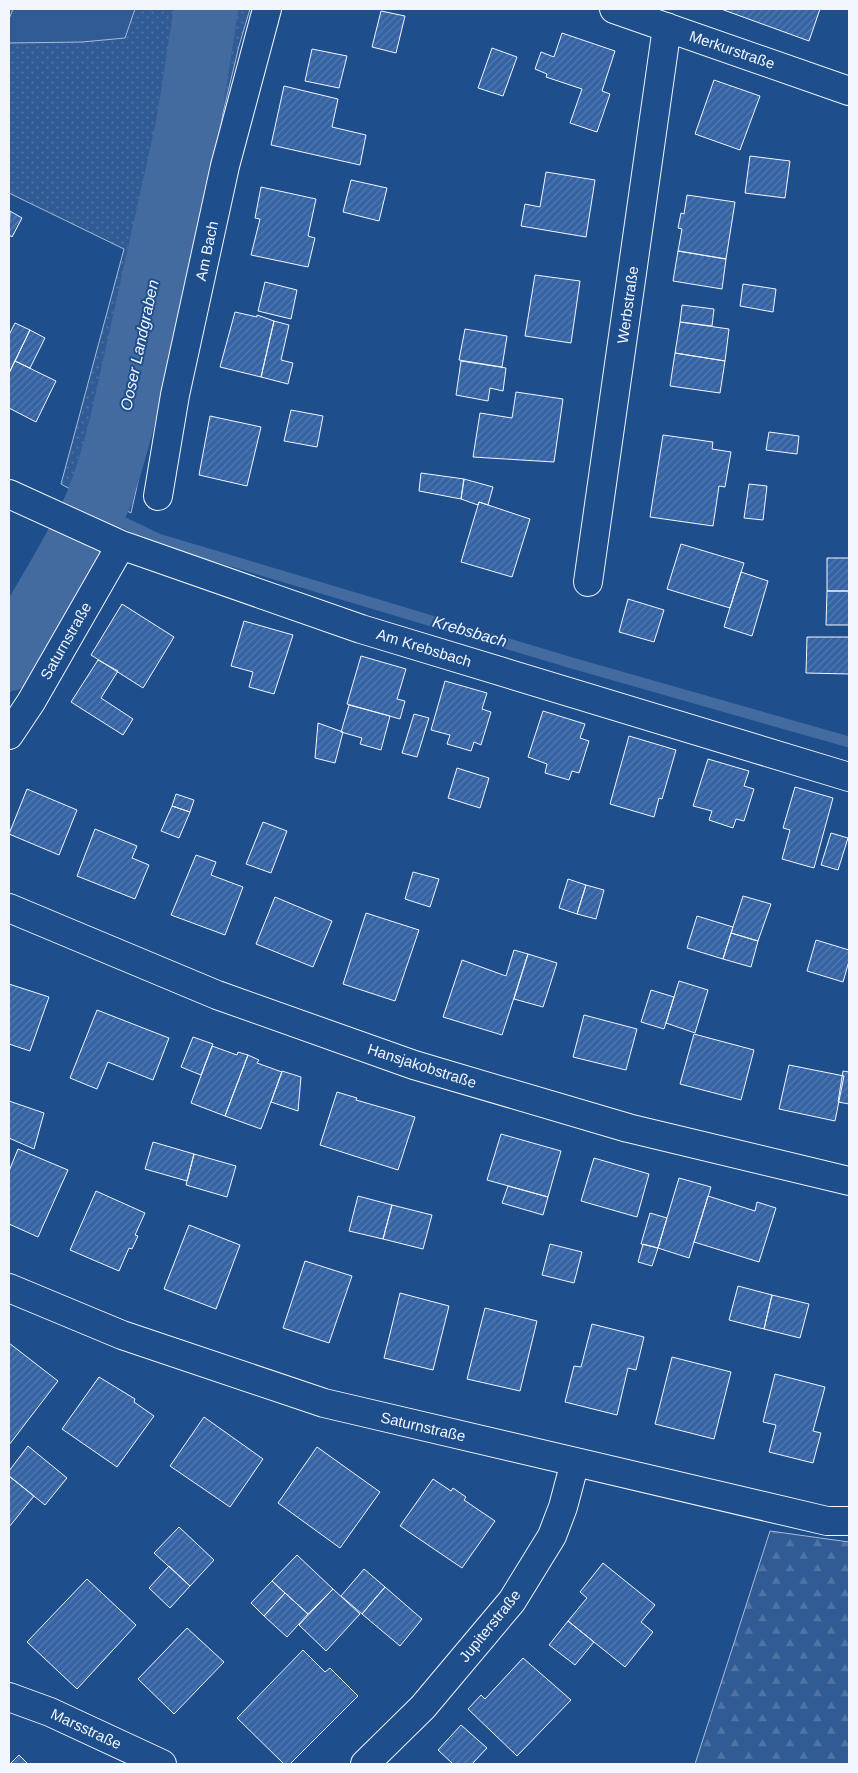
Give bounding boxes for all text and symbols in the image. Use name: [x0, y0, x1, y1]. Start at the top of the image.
street label: Merkurstraße: [687, 27, 777, 72]
street label: Am Bach: [192, 219, 221, 282]
street label: Werbstraße: [614, 265, 641, 345]
water label: Ooser Landgraben: [117, 278, 162, 412]
street label: Saturnstraße: [37, 599, 95, 683]
water label: Krebsbach: [431, 613, 509, 650]
street label: Am Krebsbach: [375, 625, 474, 670]
street label: Hansjakobstraße: [366, 1040, 479, 1091]
street label: Saturnstraße: [379, 1408, 467, 1445]
street label: Jupiterstraße: [455, 1586, 524, 1665]
street label: Marsstraße: [48, 1705, 124, 1752]

